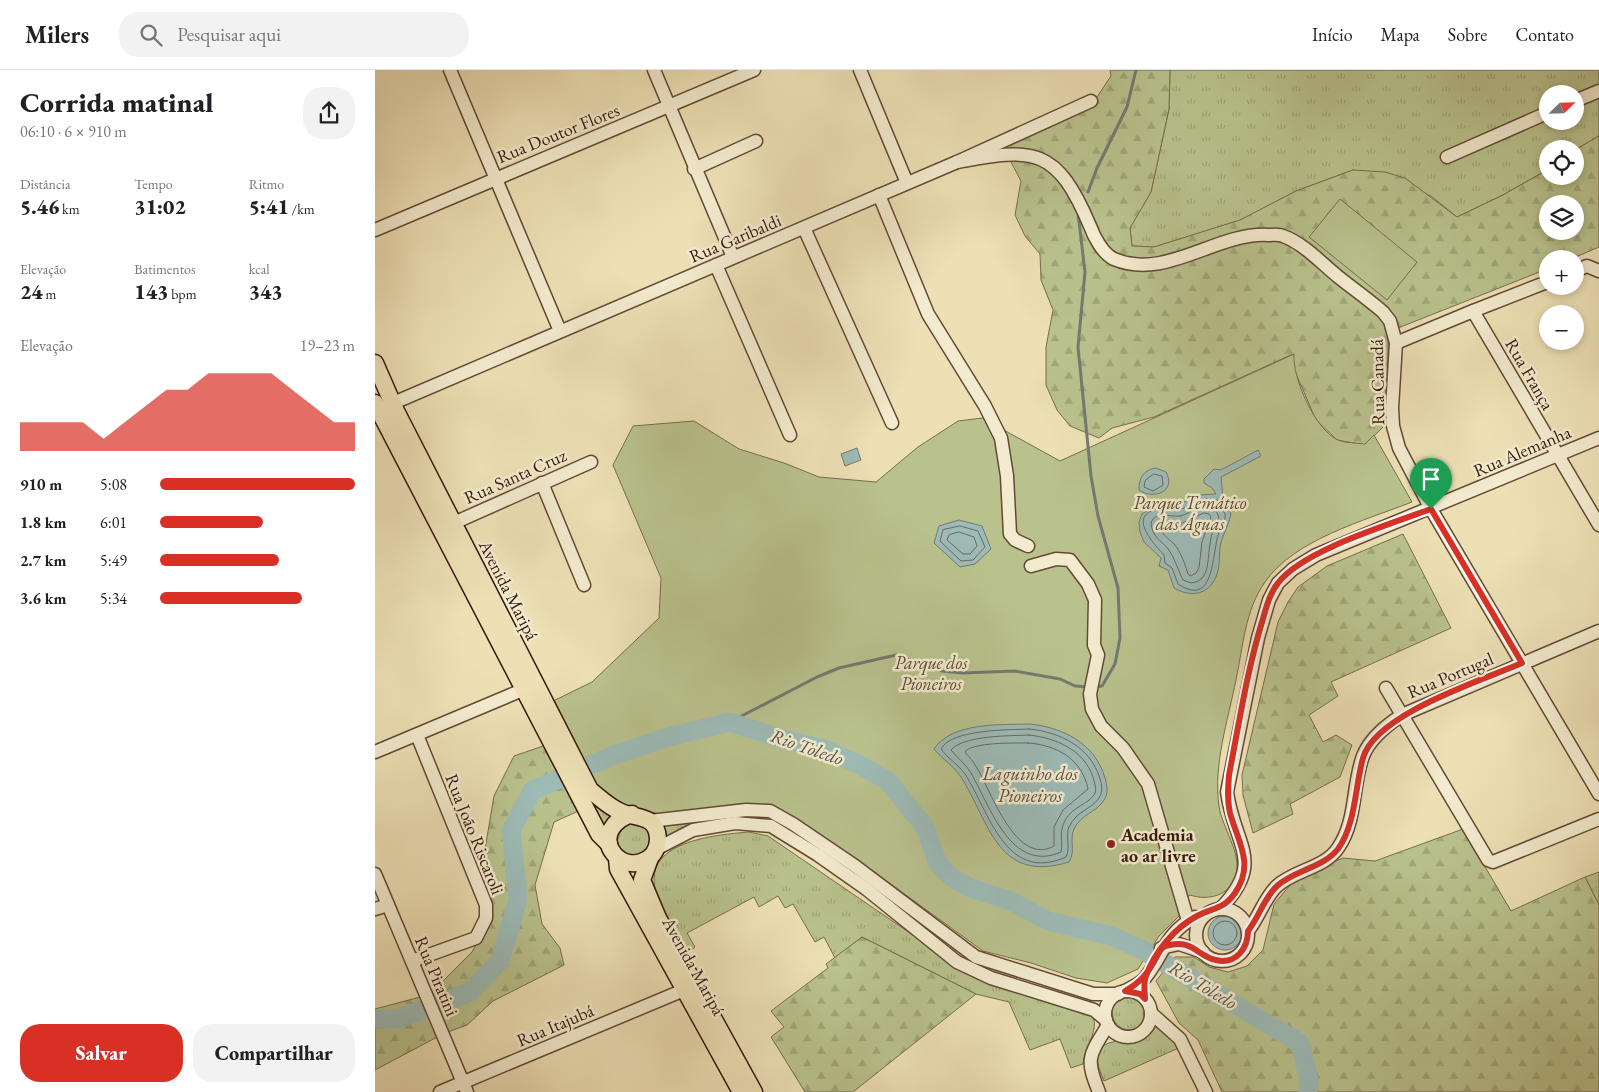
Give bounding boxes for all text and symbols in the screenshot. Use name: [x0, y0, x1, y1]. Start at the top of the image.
search box: [119, 12, 469, 57]
text: Milers: [25, 19, 89, 50]
icon: search: [137, 21, 165, 49]
text: Pesquisar aqui: [177, 22, 281, 47]
text: Início: [1312, 23, 1353, 46]
text: Mapa: [1381, 23, 1420, 46]
text: Sobre: [1448, 23, 1487, 46]
text: Contato: [1515, 23, 1574, 46]
text: Corrida matinal: [20, 84, 213, 120]
north arrow: [1539, 85, 1584, 130]
map controls: [1539, 85, 1584, 350]
button: share: [303, 87, 355, 139]
street label: Rua Doutor Flores: [493, 98, 623, 168]
text: 06:10 · 6 × 910 m: [20, 121, 127, 142]
button: locate: [1539, 140, 1584, 185]
text: Distância: [20, 175, 71, 193]
text: Tempo: [134, 175, 173, 193]
text: Ritmo: [249, 175, 284, 193]
text: 5.46: [20, 193, 59, 220]
text: 31:02: [134, 193, 186, 220]
text: 5:41: [249, 193, 289, 220]
button: layers: [1539, 195, 1584, 240]
text: km: [59, 200, 80, 218]
text: /km: [289, 200, 315, 218]
street label: Rua Garibaldi: [686, 208, 785, 268]
button: +: [1539, 250, 1584, 295]
text: Elevação: [20, 260, 66, 278]
text: Batimentos: [134, 260, 196, 278]
text: kcal: [249, 260, 270, 278]
text: 24: [20, 278, 43, 305]
text: 143: [134, 278, 168, 305]
text: 343: [249, 278, 283, 305]
text: m: [43, 285, 56, 303]
text: bpm: [168, 285, 197, 303]
button: −: [1539, 305, 1584, 350]
street label: Rua França: [1500, 334, 1560, 415]
text: Elevação: [20, 335, 73, 356]
text: 19–23 m: [300, 335, 355, 356]
street label: Rua Canadá: [1365, 338, 1389, 425]
street label: Rua Alemanha: [1470, 420, 1575, 482]
street label: Rua Santa Cruz: [460, 443, 570, 509]
pin: [1410, 458, 1452, 509]
icon: arrive: [1417, 465, 1445, 493]
text: 910 m: [20, 474, 62, 495]
text: 5:08: [100, 474, 127, 495]
park label: Parque Temático das Águas: [1133, 491, 1247, 536]
text: 1.8 km: [20, 512, 66, 533]
text: 6:01: [100, 512, 127, 533]
street label: Avenida Maripá: [474, 535, 544, 645]
text: 2.7 km: [20, 550, 66, 571]
text: 5:49: [100, 550, 127, 571]
text: 3.6 km: [20, 588, 66, 609]
text: 5:34: [100, 588, 127, 609]
street label: Rua Portugal: [1403, 647, 1497, 703]
park label: Parque dos Pioneiros: [895, 651, 968, 695]
water label: Rio Toledo: [767, 723, 847, 771]
water label: Laguinho dos Pioneiros: [981, 761, 1078, 808]
street label: Rua João Riscaroli: [440, 770, 510, 898]
place label: Academia ao ar livre: [1120, 823, 1196, 867]
marker: Academia ao ar livre: [1105, 838, 1117, 850]
street label: Avenida Maripá: [657, 912, 731, 1020]
street label: Rua Piratini: [410, 933, 464, 1020]
water label: Rio Toledo: [1164, 955, 1242, 1015]
street label: Rua Itajubá: [513, 998, 598, 1052]
button: Salvar: [20, 1024, 183, 1082]
button: Compartilhar: [193, 1024, 355, 1082]

